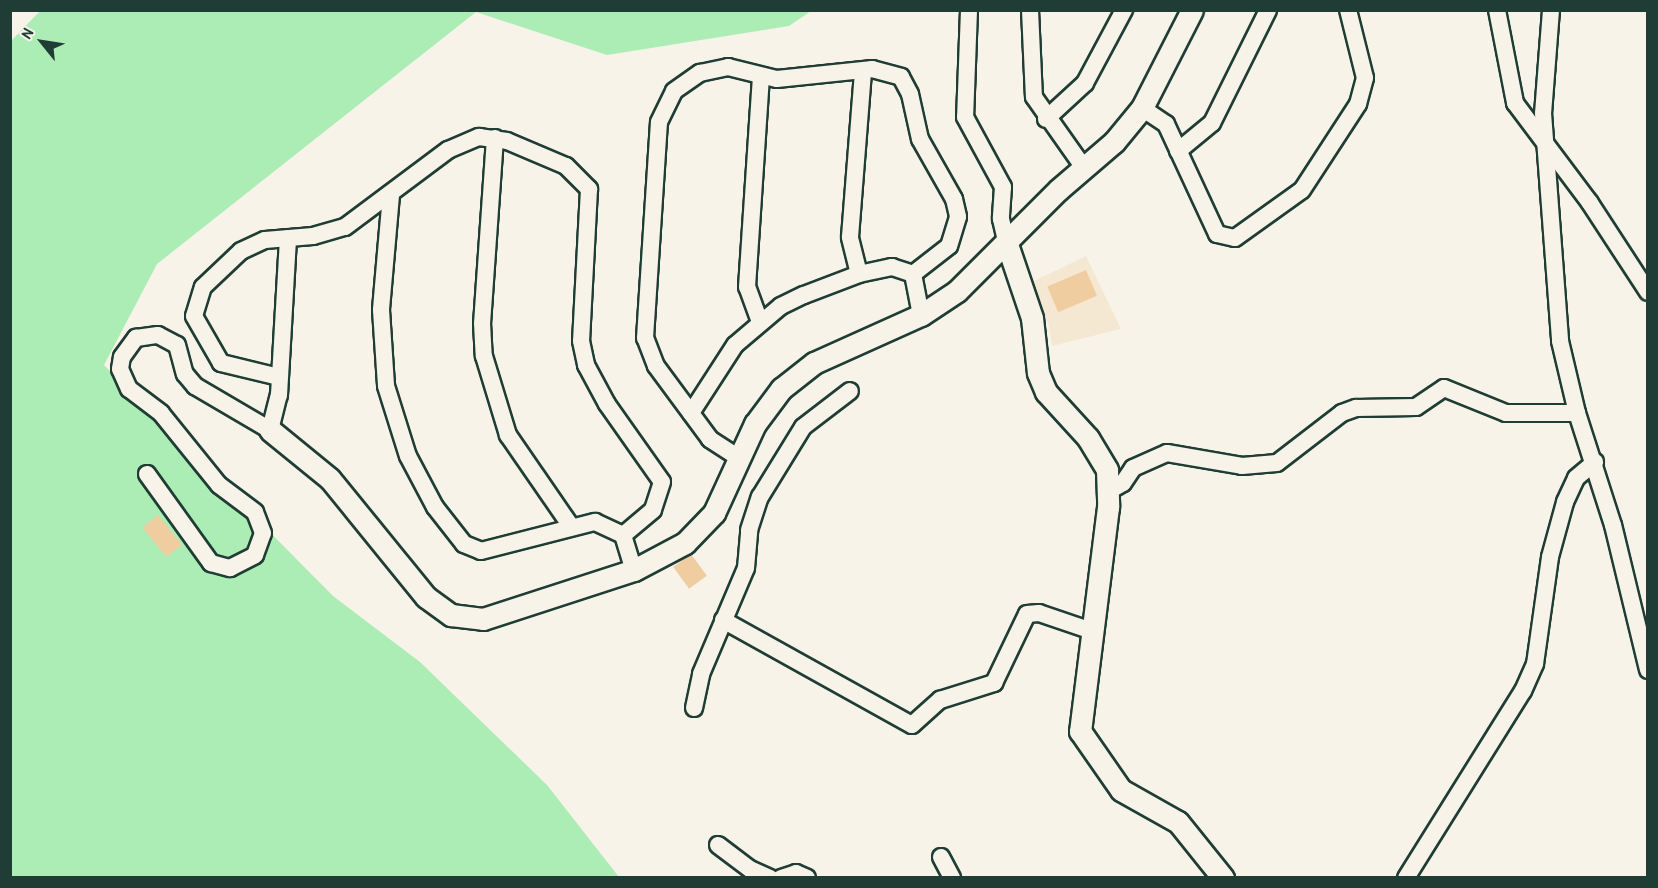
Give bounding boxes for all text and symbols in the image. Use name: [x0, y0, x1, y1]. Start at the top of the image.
north arrow: [12, 12, 72, 72]
text: N: [15, 24, 38, 42]

